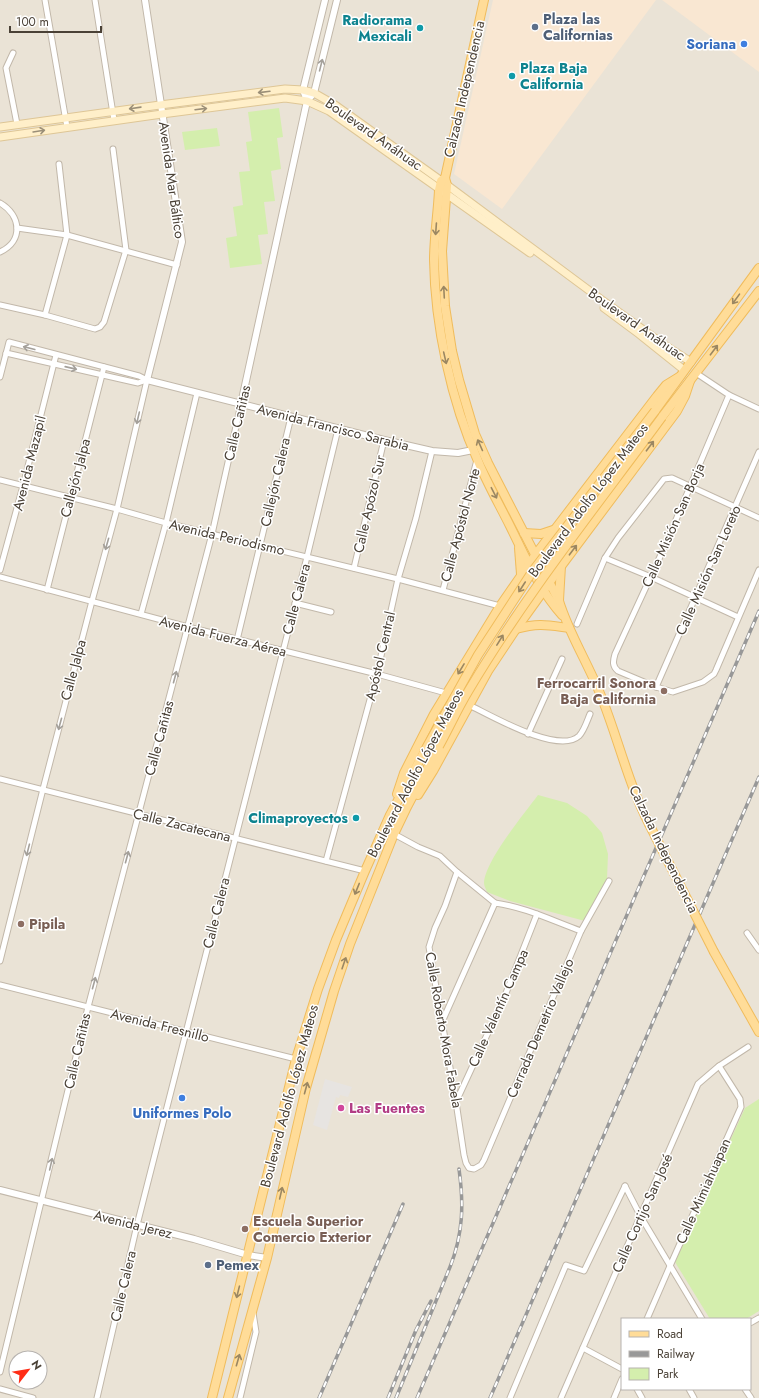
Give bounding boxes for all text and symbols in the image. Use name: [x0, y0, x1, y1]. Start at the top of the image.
scale bar: [10, 8, 101, 34]
place label: Plaza las Californias: [543, 9, 613, 45]
place label: Radiorama Mexicali: [342, 10, 412, 46]
text: 100 m: [16, 13, 49, 31]
street label: Calzada Independencia: [439, 19, 489, 159]
marker: Plaza las Californias: [530, 22, 540, 32]
marker: Radiorama Mexicali: [415, 23, 425, 33]
place label: Soriana: [686, 34, 736, 54]
marker: Soriana: [739, 39, 749, 49]
place label: Plaza Baja California: [520, 58, 587, 94]
one-way arrow: [318, 59, 325, 72]
marker: Plaza Baja California: [507, 71, 517, 81]
one-way arrow: [258, 88, 271, 96]
street label: Boulevard Anáhuac: [321, 93, 427, 175]
one-way arrow: [129, 104, 142, 112]
one-way arrow: [194, 105, 207, 113]
street label: Avenida Mar Báltico: [154, 120, 190, 240]
one-way arrow: [32, 127, 45, 135]
one-way arrow: [433, 222, 440, 235]
street label: Boulevard Anáhuac: [584, 283, 690, 365]
one-way arrow: [441, 286, 448, 299]
one-way arrow: [732, 294, 740, 305]
one-way arrow: [23, 343, 36, 351]
one-way arrow: [709, 345, 718, 356]
one-way arrow: [442, 351, 450, 364]
one-way arrow: [65, 364, 78, 372]
street label: Calle Cañitas: [219, 383, 256, 463]
street label: Avenida Francisco Sarabia: [255, 398, 411, 456]
one-way arrow: [134, 411, 142, 424]
street label: Avenida Mazapil: [7, 413, 51, 513]
street label: Boulevard Adolfo López Mateos: [523, 418, 653, 581]
street label: Callejón Calera: [255, 435, 295, 529]
street label: Callejón Jalpa: [55, 436, 95, 520]
one-way arrow: [476, 439, 483, 451]
one-way arrow: [646, 441, 655, 452]
street label: Calle Apózol Sur: [348, 453, 390, 555]
street label: Calle Misión San Borja: [637, 460, 709, 590]
street label: Calle Apóstol Norte: [435, 466, 485, 584]
one-way arrow: [490, 487, 498, 499]
street label: Calle Misión San Loreto: [670, 502, 746, 638]
street label: Avenida Periodismo: [167, 514, 287, 560]
one-way arrow: [103, 538, 110, 551]
one-way arrow: [568, 545, 577, 556]
street label: Calle Calera: [277, 561, 315, 637]
one-way arrow: [518, 582, 526, 593]
street label: Apóstol Central: [360, 609, 400, 703]
street label: Avenida Fuerza Aérea: [157, 611, 289, 661]
one-way arrow: [496, 635, 504, 646]
street label: Calle Jalpa: [55, 637, 91, 703]
one-way arrow: [457, 663, 465, 674]
one-way arrow: [171, 671, 179, 684]
place label: Ferrocarril Sonora Baja California: [537, 673, 656, 709]
street label: Boulevard Adolfo López Mateos: [362, 685, 468, 861]
marker: Ferrocarril Sonora Baja California: [659, 686, 669, 696]
street label: Calle Cañitas: [139, 698, 179, 778]
one-way arrow: [55, 717, 63, 730]
street label: Calzada Independencia: [624, 782, 704, 916]
street label: Calle Zacatecana: [131, 803, 233, 847]
place label: Climaproyectos: [248, 808, 349, 828]
marker: Climaproyectos: [351, 813, 361, 823]
one-way arrow: [23, 843, 31, 856]
one-way arrow: [124, 851, 131, 864]
street label: Calle Calera: [198, 875, 234, 951]
one-way arrow: [353, 883, 360, 895]
place label: Pipila: [29, 914, 65, 934]
marker: Pipila: [16, 919, 26, 929]
street label: Calle Valentín Campa: [463, 946, 533, 1070]
street label: Calle Roberto Mora Fabela: [420, 950, 468, 1110]
street label: Cerrada Demetrio Vallejo: [502, 955, 579, 1101]
one-way arrow: [340, 958, 348, 970]
one-way arrow: [91, 977, 99, 990]
street label: Boulevard Adolfo López Mateos: [255, 1002, 323, 1190]
street label: Avenida Fresnillo: [109, 1003, 212, 1047]
street label: Calle Cañitas: [59, 1011, 96, 1091]
one-way arrow: [303, 1082, 310, 1095]
marker: Uniformes Polo: [177, 1093, 187, 1103]
place label: Las Fuentes: [349, 1098, 426, 1118]
place label: Uniformes Polo: [132, 1103, 232, 1123]
marker: Las Fuentes: [336, 1103, 346, 1113]
street label: Calle Mimiahuapan: [671, 1135, 735, 1247]
street label: Calle Cortijo San José: [607, 1150, 677, 1276]
one-way arrow: [47, 1157, 55, 1170]
one-way arrow: [278, 1187, 286, 1200]
street label: Avenida Jerez: [92, 1205, 175, 1244]
place label: Escuela Superior Comercio Exterior: [253, 1211, 372, 1247]
marker: Escuela Superior Comercio Exterior: [240, 1224, 250, 1234]
street label: Calle Calera: [105, 1248, 141, 1324]
place label: Pemex: [216, 1255, 260, 1275]
marker: Pemex: [203, 1260, 213, 1270]
one-way arrow: [234, 1286, 241, 1299]
legend: [621, 1318, 751, 1390]
text: Road: [657, 1325, 683, 1343]
text: Railway: [657, 1345, 695, 1363]
north arrow: [8, 1350, 48, 1390]
one-way arrow: [235, 1354, 242, 1367]
text: N: [27, 1357, 46, 1373]
text: Park: [657, 1365, 679, 1383]

